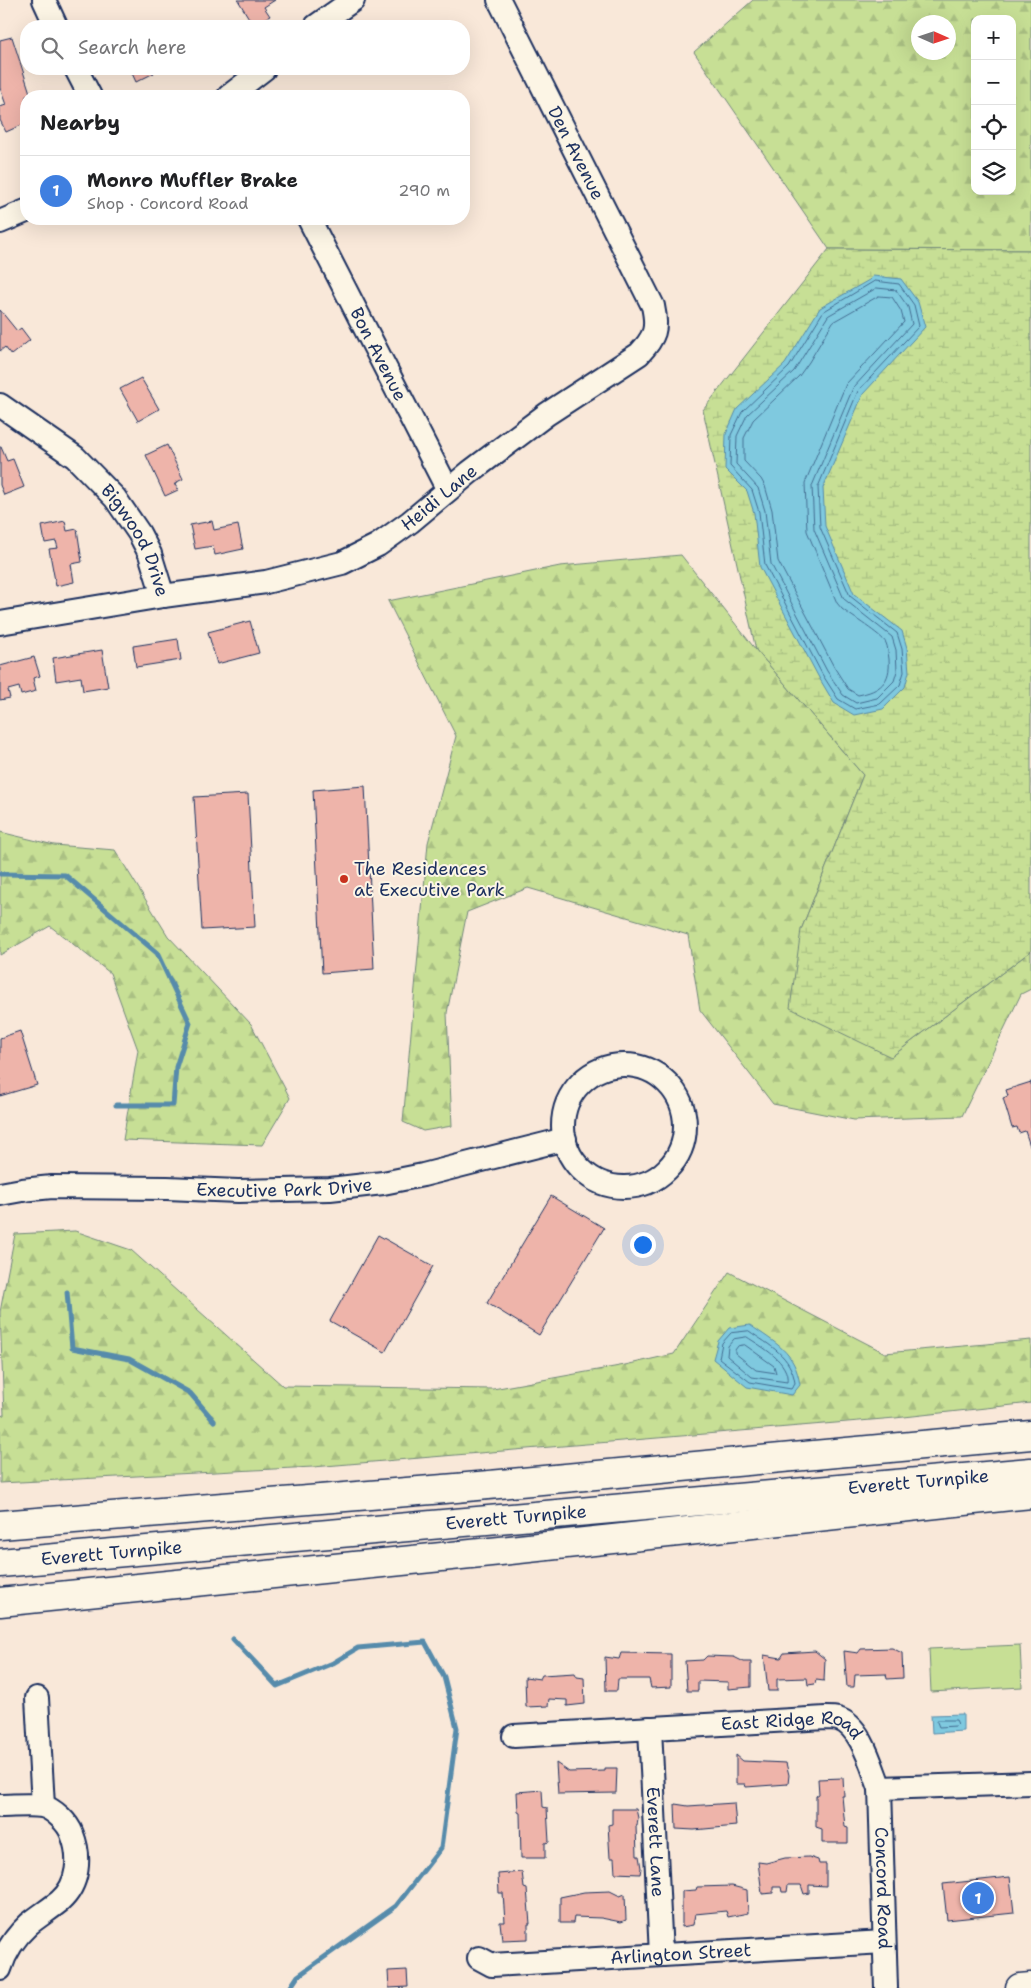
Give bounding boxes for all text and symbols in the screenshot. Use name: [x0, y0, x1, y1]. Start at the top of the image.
north arrow: [911, 15, 956, 60]
map controls: [971, 15, 1016, 195]
button: +: [971, 15, 1016, 60]
search box: [20, 20, 470, 75]
icon: search: [38, 34, 66, 62]
text: Search here: [78, 35, 187, 60]
button: −: [971, 60, 1016, 105]
street label: Den Avenue: [542, 102, 610, 204]
button: locate: [971, 105, 1016, 150]
text: Nearby: [40, 109, 120, 137]
button: layers: [971, 150, 1016, 195]
text: Monro Muffler Brake: [87, 168, 298, 193]
text: 1: [52, 180, 60, 201]
text: 290 m: [398, 180, 450, 201]
text: Shop · Concord Road: [87, 193, 248, 214]
street label: Bon Avenue: [344, 303, 412, 405]
street label: Heidi Lane: [396, 459, 482, 537]
street label: Bigwood Drive: [96, 479, 174, 600]
place label: The Residences at Executive Park: [354, 857, 505, 902]
marker: The Residences at Executive Park: [338, 873, 350, 885]
street label: Executive Park Drive: [196, 1172, 374, 1203]
your location: [630, 1232, 656, 1258]
street label: Everett Turnpike: [847, 1464, 990, 1500]
street label: Everett Turnpike: [444, 1499, 588, 1536]
street label: Everett Turnpike: [40, 1535, 183, 1571]
street label: East Ridge Road: [720, 1706, 869, 1744]
street label: Everett Lane: [641, 1786, 670, 1898]
street label: Concord Road: [869, 1826, 897, 1950]
pin: 1: [962, 1879, 994, 1917]
street label: Arlington Street: [610, 1938, 752, 1970]

